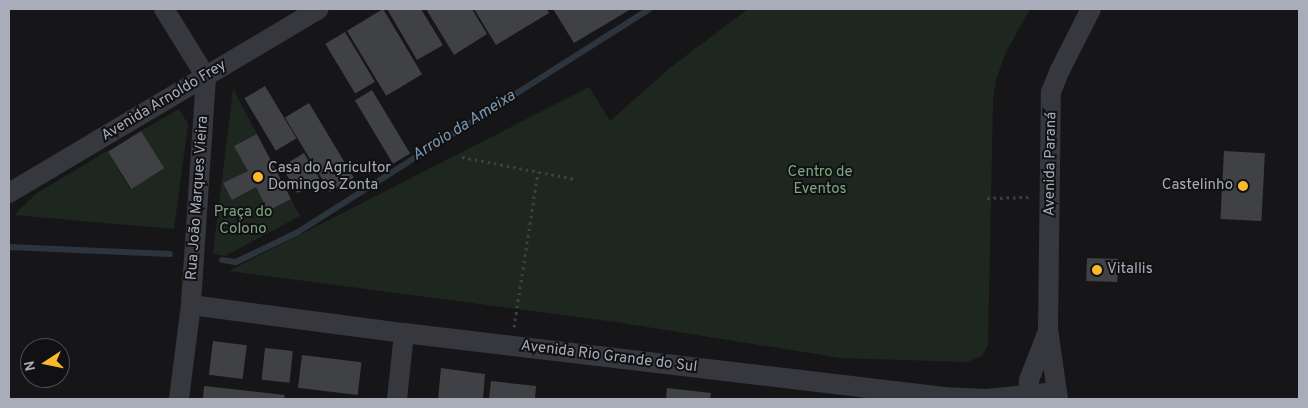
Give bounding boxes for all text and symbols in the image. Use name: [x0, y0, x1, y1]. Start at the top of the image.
street label: Avenida Arnoldo Frey: [98, 56, 230, 146]
water label: Arroio da Ameixa: [409, 86, 519, 166]
street label: Avenida Paraná: [1041, 112, 1061, 216]
street label: Rua João Marques Vieira: [183, 115, 213, 281]
place label: Casa do Agricultor Domingos Zonta: [268, 159, 392, 194]
park label: Centro de Eventos: [787, 163, 853, 198]
marker: Casa do Agricultor Domingos Zonta: [252, 171, 264, 183]
place label: Castelinho: [1162, 177, 1233, 195]
marker: Castelinho: [1237, 180, 1249, 192]
park label: Praça do Colono: [214, 203, 272, 238]
place label: Vitallis: [1107, 261, 1153, 279]
marker: Vitallis: [1091, 264, 1103, 276]
street label: Avenida Rio Grande do Sul: [520, 337, 698, 377]
north arrow: [20, 338, 70, 388]
text: N: [21, 359, 40, 372]

